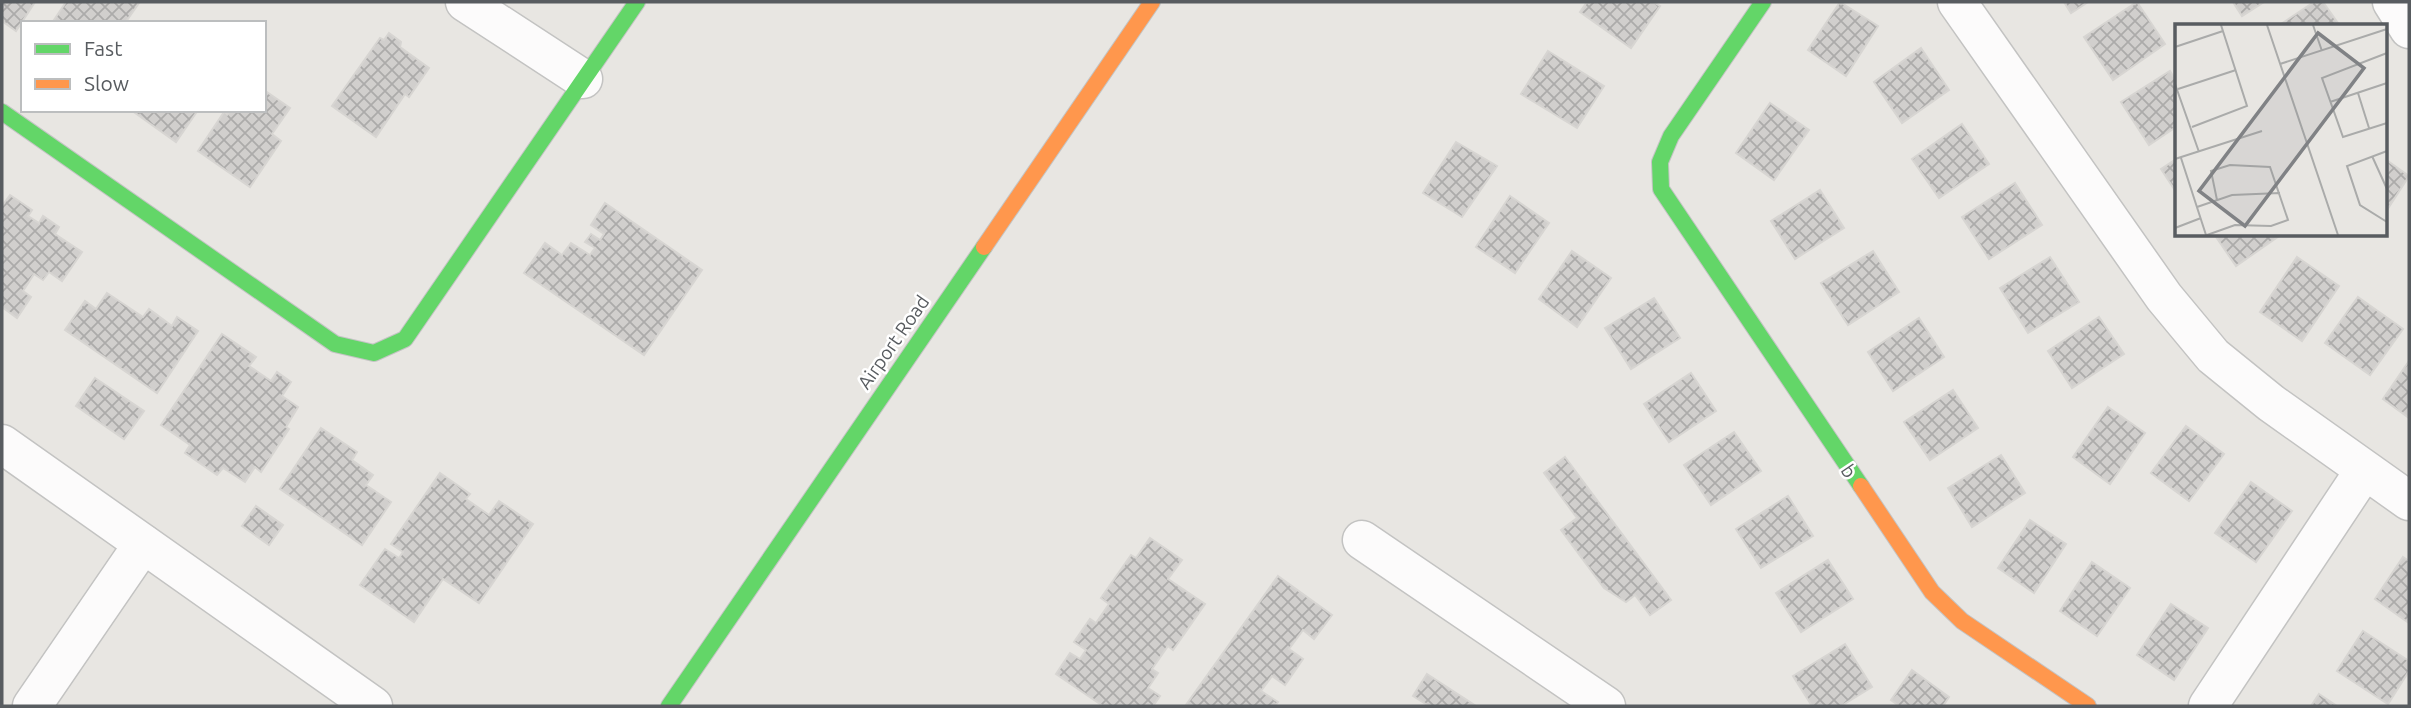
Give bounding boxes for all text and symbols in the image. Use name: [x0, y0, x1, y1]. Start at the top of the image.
legend: [21, 21, 266, 112]
inset map: [2175, 24, 2386, 236]
text: Fast: [84, 36, 122, 60]
text: Slow: [84, 71, 129, 95]
street label: Airport Road: [853, 291, 933, 393]
street label: b: [1837, 460, 1861, 482]

